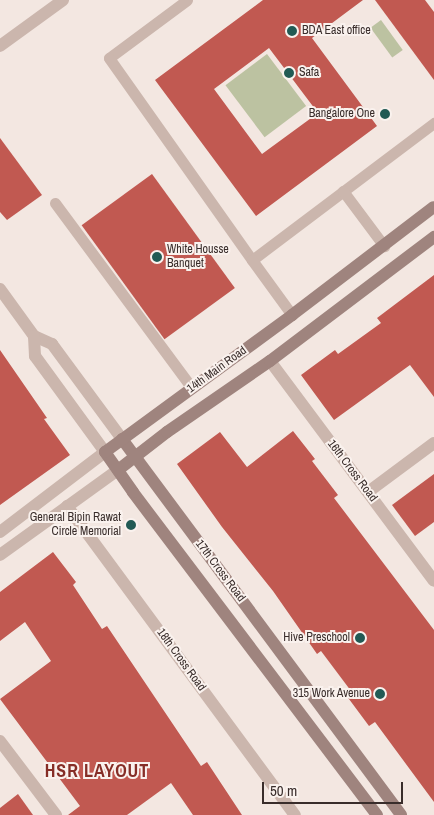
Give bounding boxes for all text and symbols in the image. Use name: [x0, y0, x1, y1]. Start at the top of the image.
place label: BDA East office: [302, 24, 371, 38]
marker: BDA East office: [286, 25, 298, 37]
place label: Safa: [299, 66, 319, 80]
marker: Safa: [283, 67, 295, 79]
place label: Bangalore One: [309, 107, 375, 121]
marker: Bangalore One: [379, 108, 391, 120]
place label: White Housse Banquet: [167, 243, 229, 271]
marker: White Housse Banquet: [151, 251, 163, 263]
street label: 14th Main Road: [184, 344, 250, 396]
street label: 16th Cross Road: [324, 437, 380, 505]
place label: General Bipin Rawat Circle Memorial: [30, 511, 121, 539]
marker: General Bipin Rawat Circle Memorial: [125, 519, 137, 531]
street label: 17th Cross Road: [192, 537, 248, 605]
street label: 18th Cross Road: [153, 626, 209, 694]
place label: Hive Preschool: [283, 631, 350, 645]
marker: Hive Preschool: [354, 632, 366, 644]
place label: 315 Work Avenue: [292, 687, 370, 701]
marker: 315 Work Avenue: [374, 688, 386, 700]
district label: HSR LAYOUT: [43, 760, 151, 782]
scale bar: [264, 772, 405, 804]
text: 50 m: [270, 780, 297, 801]

